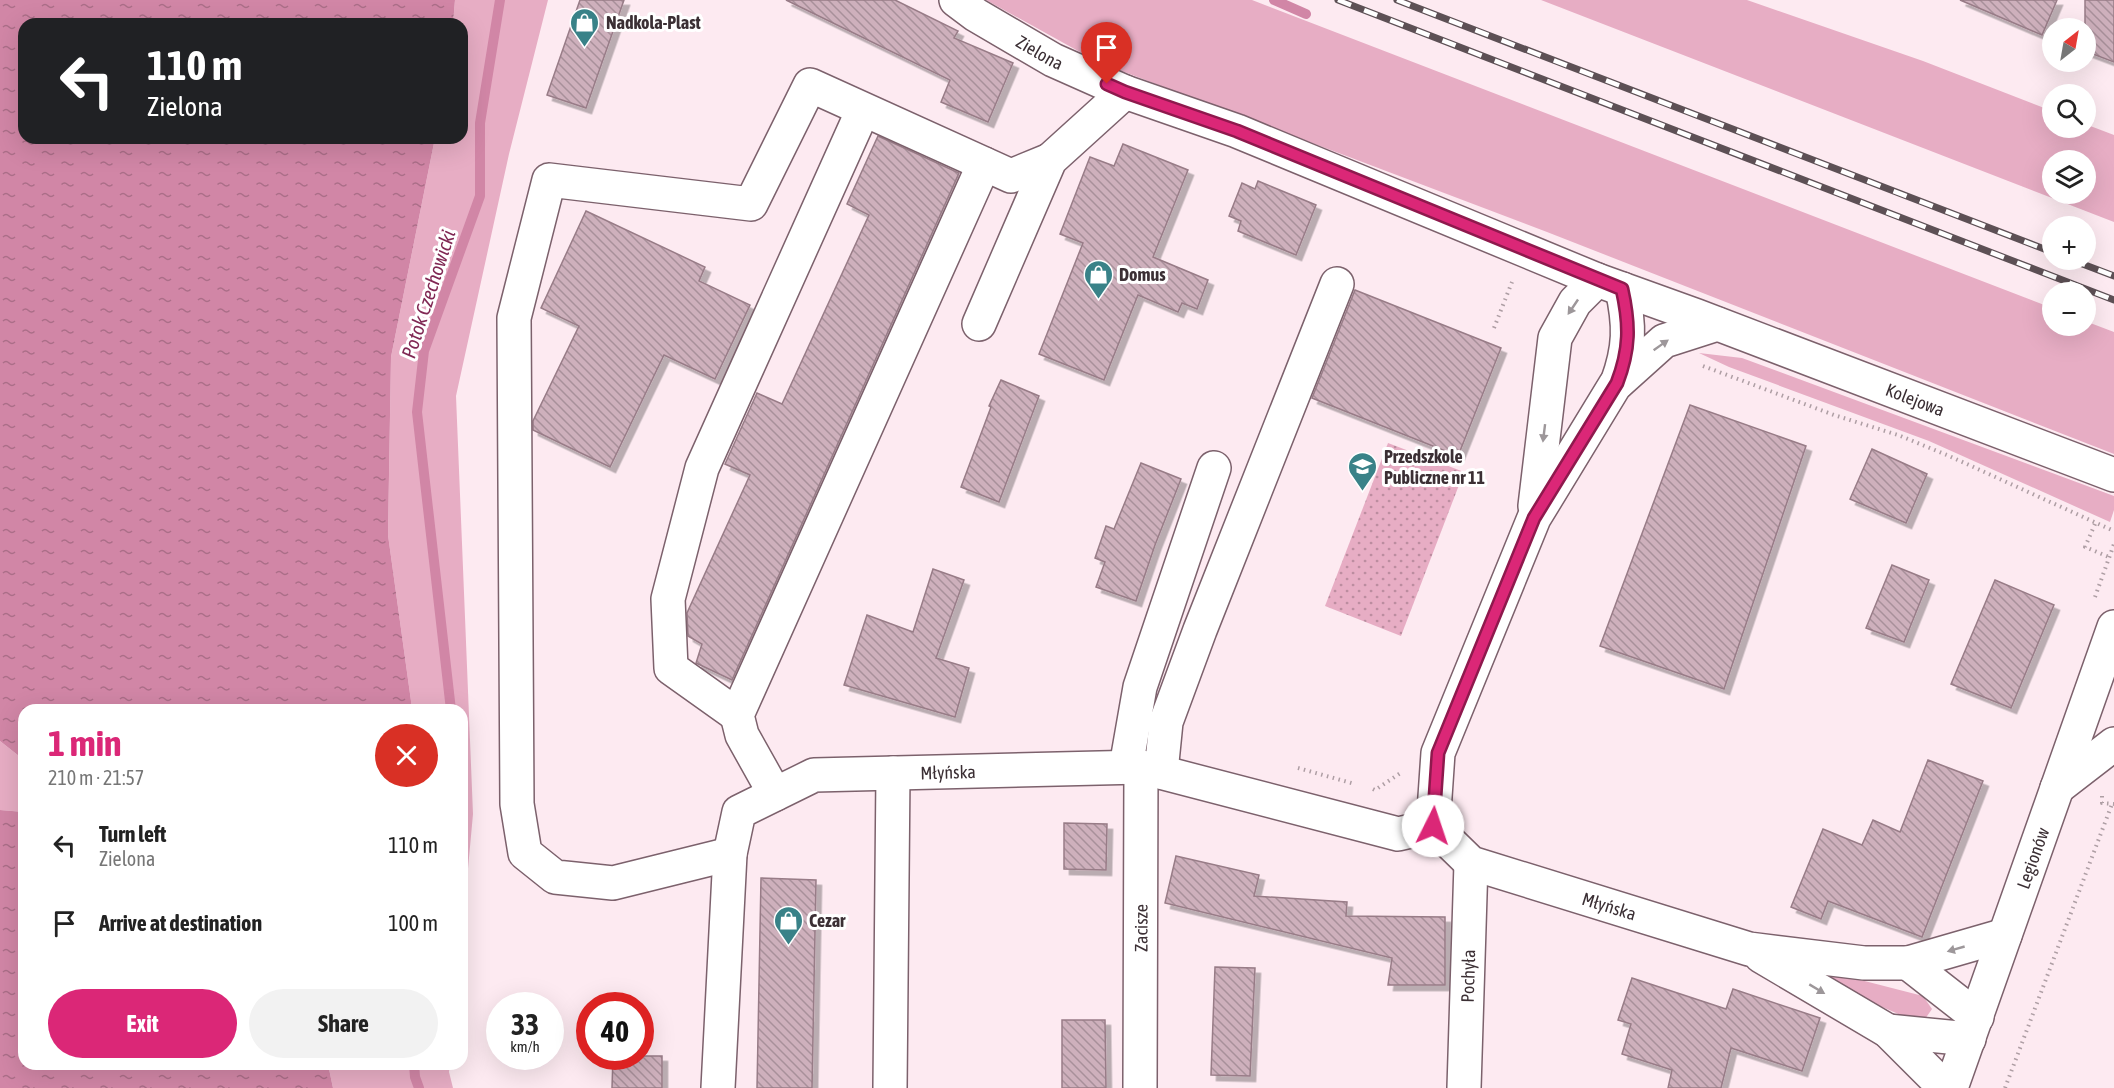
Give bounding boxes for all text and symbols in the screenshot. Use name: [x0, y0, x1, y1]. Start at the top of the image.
shop icon: Nadkola-Plast: [569, 6, 601, 48]
place label: Nadkola-Plast: [606, 12, 701, 33]
north arrow: [2042, 18, 2096, 72]
map controls: [2042, 18, 2096, 336]
pin: [1081, 22, 1132, 84]
street label: Zielona: [1013, 31, 1067, 74]
icon: arrive: [1090, 31, 1123, 64]
text: 110 m: [147, 41, 242, 89]
icon: left: [48, 42, 126, 120]
button: search: [2042, 84, 2096, 138]
text: Zielona: [147, 91, 223, 122]
button: layers: [2042, 150, 2096, 204]
button: +: [2042, 216, 2096, 270]
water label: Potok Czechowicki: [396, 227, 460, 361]
shop icon: Domus: [1082, 258, 1114, 300]
place label: Domus: [1119, 264, 1166, 285]
button: −: [2042, 282, 2096, 336]
one-way arrow: [1567, 298, 1579, 314]
one-way arrow: [1653, 339, 1669, 351]
street label: Kolejowa: [1883, 379, 1947, 420]
one-way arrow: [1539, 424, 1549, 443]
place label: Przedszkole Publiczne nr 11: [1384, 446, 1485, 488]
school or university icon: Przedszkole Publiczne nr 11: [1347, 450, 1379, 492]
text: 1 min: [48, 722, 122, 764]
button: close: [375, 724, 438, 787]
street label: Młyńska: [920, 761, 976, 783]
text: 210 m · 21:57: [48, 766, 144, 789]
position arrow: [1401, 794, 1465, 858]
text: Turn left: [99, 821, 166, 847]
street label: Legionów: [2012, 824, 2053, 891]
icon: left: [48, 829, 81, 862]
text: 110 m: [388, 832, 438, 858]
text: Zielona: [99, 847, 155, 870]
street label: Młyńska: [1580, 888, 1639, 924]
shop icon: Cezar: [772, 904, 804, 946]
street label: Zacisze: [1130, 904, 1151, 952]
icon: arrive: [48, 907, 81, 940]
text: Arrive at destination: [99, 910, 262, 936]
text: 100 m: [388, 910, 438, 936]
place label: Cezar: [809, 910, 846, 931]
one-way arrow: [1947, 945, 1965, 954]
street label: Pochyła: [1456, 949, 1479, 1003]
one-way arrow: [1809, 984, 1826, 994]
button: Exit: [48, 989, 237, 1058]
button: Share: [249, 989, 438, 1058]
speed limit sign: 40: [576, 992, 654, 1070]
text: 33: [511, 1007, 539, 1041]
text: km/h: [510, 1038, 540, 1055]

